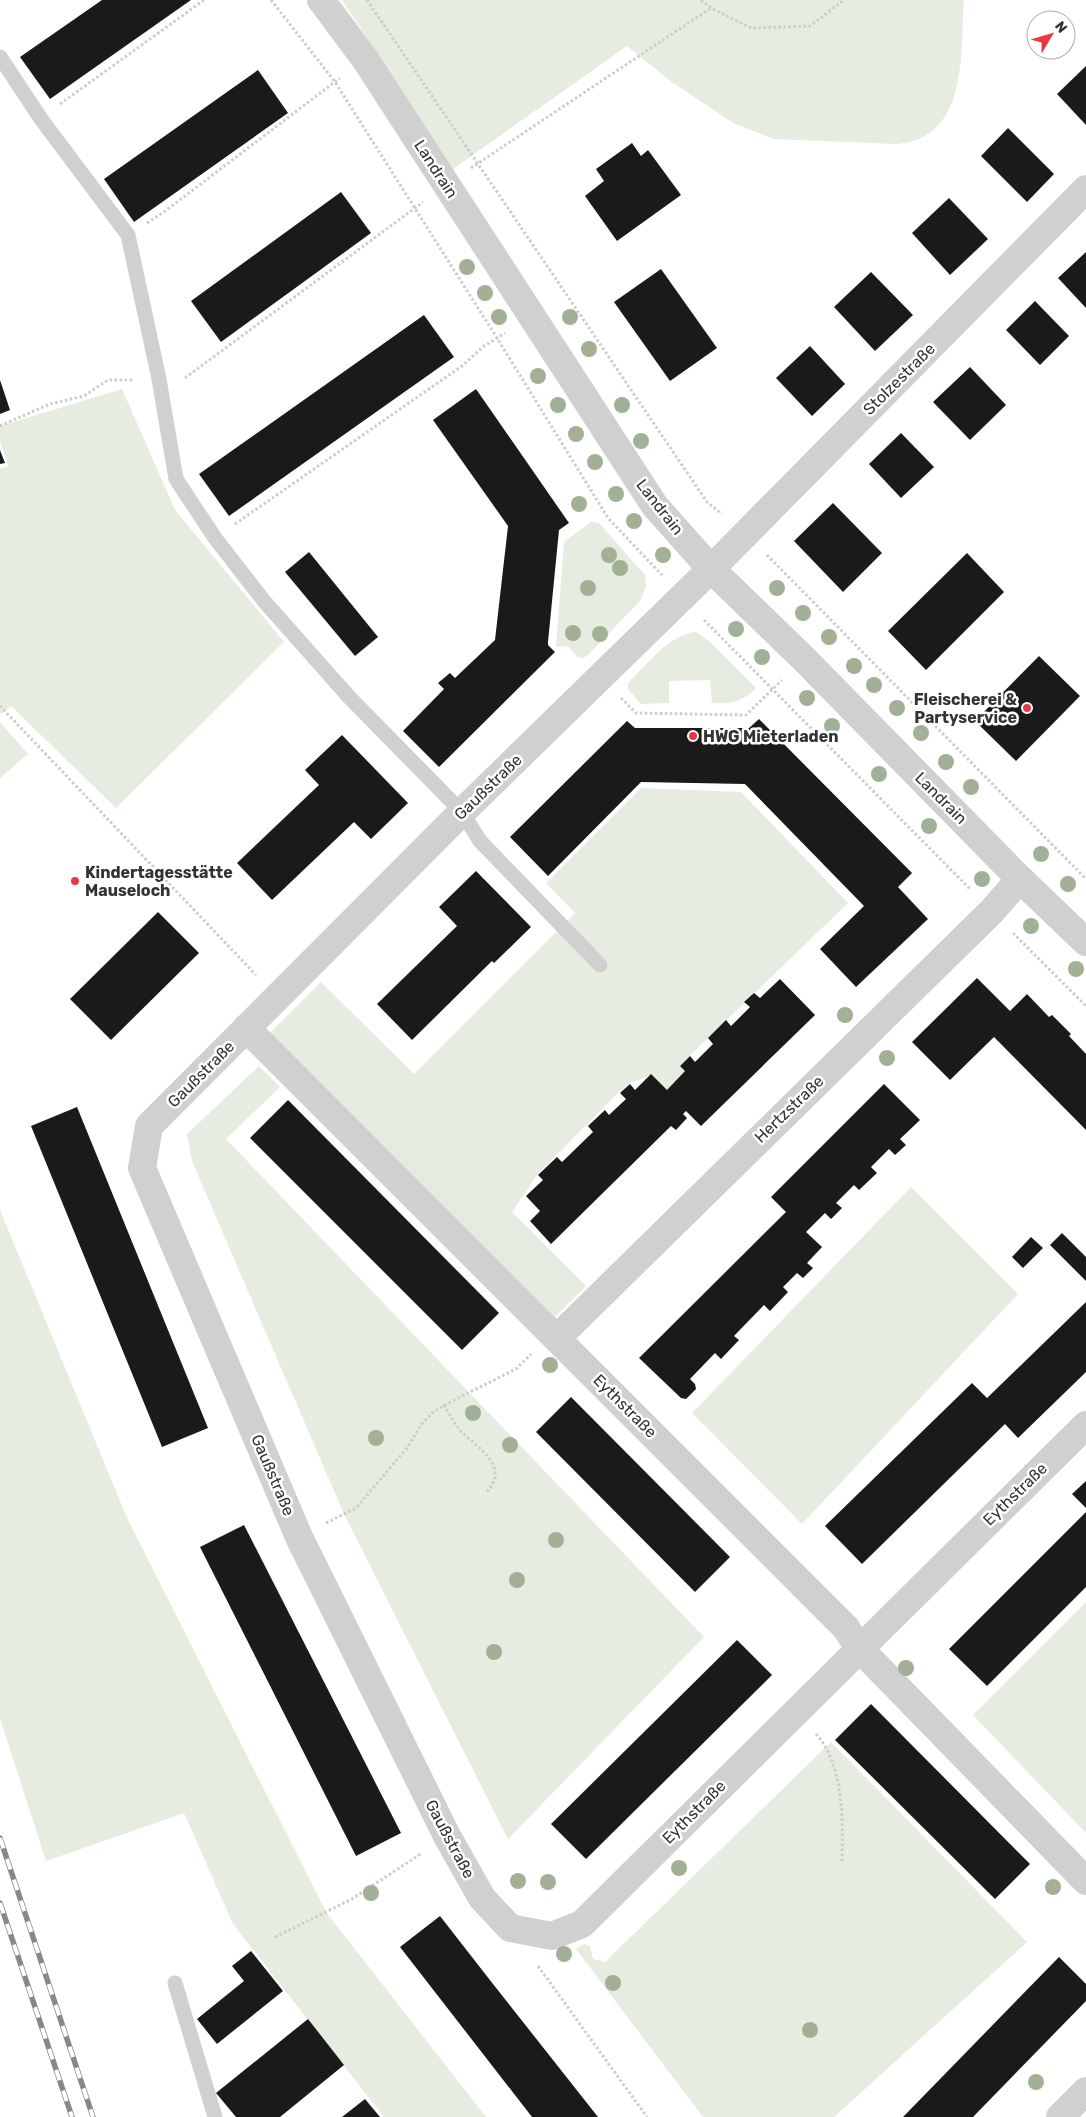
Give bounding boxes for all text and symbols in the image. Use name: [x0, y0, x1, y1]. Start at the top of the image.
north arrow: [1026, 10, 1076, 60]
text: N: [1051, 18, 1071, 37]
street label: Landrain: [410, 136, 462, 202]
street label: Stolzestraße: [859, 339, 939, 419]
street label: Landrain: [632, 475, 688, 539]
place label: Fleischerei & Partyservice: [914, 690, 1017, 727]
marker: Fleischerei & Partyservice: [1021, 702, 1033, 714]
place label: HWG Mieterladen: [703, 727, 838, 746]
marker: HWG Mieterladen: [687, 730, 699, 742]
street label: Gaußstraße: [450, 750, 526, 824]
street label: Landrain: [911, 768, 971, 828]
place label: Kindertagesstätte Mauseloch: [85, 863, 233, 900]
marker: Kindertagesstätte Mauseloch: [69, 875, 81, 887]
street label: Gaußstraße: [164, 1037, 238, 1111]
street label: Hertzstraße: [751, 1071, 827, 1147]
street label: Eythstraße: [589, 1370, 661, 1442]
street label: Gaußstraße: [247, 1432, 299, 1518]
street label: Eythstraße: [979, 1459, 1051, 1529]
street label: Eythstraße: [658, 1776, 730, 1848]
street label: Gaußstraße: [421, 1796, 479, 1882]

